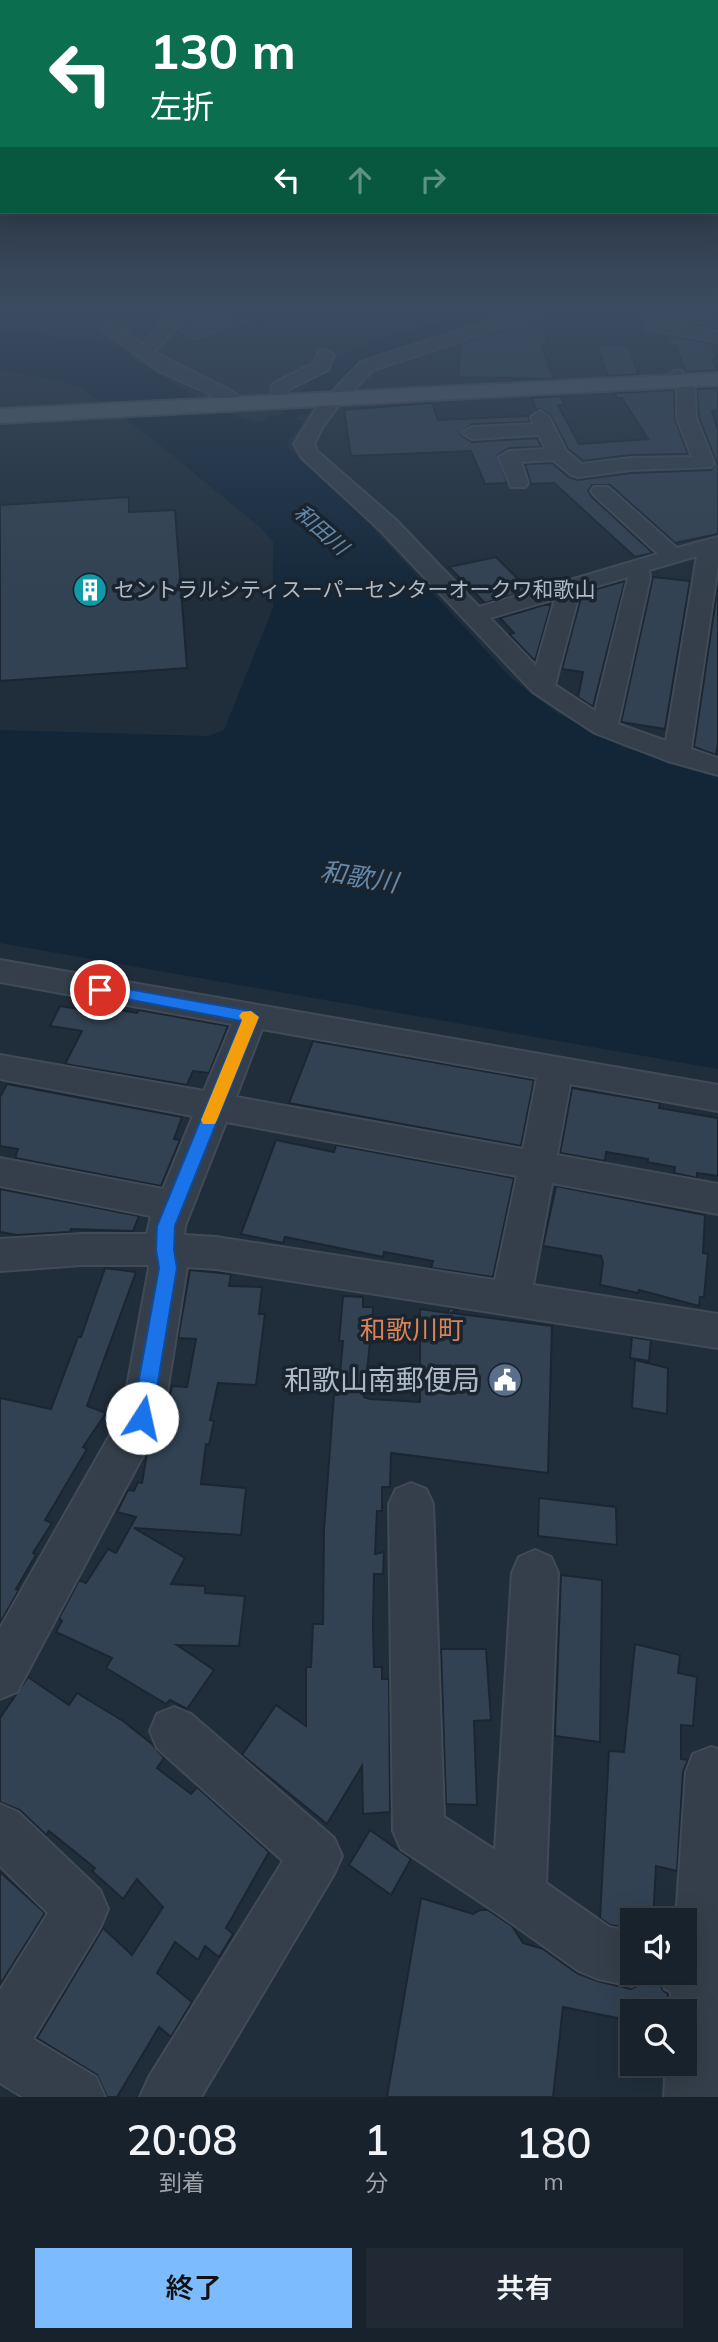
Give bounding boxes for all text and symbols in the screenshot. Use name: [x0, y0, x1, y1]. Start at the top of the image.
text: 130 m: [150, 20, 296, 81]
icon: left: [35, 28, 126, 119]
text: 左折: [150, 86, 214, 126]
icon: left: [268, 161, 306, 199]
icon: ahead: [341, 161, 379, 199]
icon: right: [414, 161, 452, 199]
water label: 和田川: [289, 499, 355, 561]
building icon: セントラルシティスーパーセンターオークワ和歌山: [71, 571, 109, 609]
place label: セントラルシティスーパーセンターオークワ和歌山: [114, 576, 596, 602]
water label: 和歌川: [318, 854, 403, 899]
pin: [70, 960, 130, 1020]
icon: arrive: [81, 971, 119, 1009]
district label: 和歌川町: [360, 1313, 464, 1346]
public building icon: 和歌山南郵便局: [486, 1361, 524, 1399]
place label: 和歌山南郵便局: [284, 1362, 480, 1397]
position arrow: [105, 1381, 179, 1455]
map controls: [620, 1908, 697, 2076]
button: sound: [620, 1908, 697, 1985]
button: search: [620, 1999, 697, 2076]
text: 20:08: [127, 2113, 237, 2166]
text: 1: [364, 2113, 389, 2166]
text: 180: [516, 2116, 591, 2169]
text: m: [543, 2167, 564, 2196]
text: 到着: [159, 2168, 205, 2197]
text: 分: [365, 2168, 388, 2197]
button: 終了: [35, 2248, 352, 2328]
button: 共有: [366, 2248, 683, 2328]

